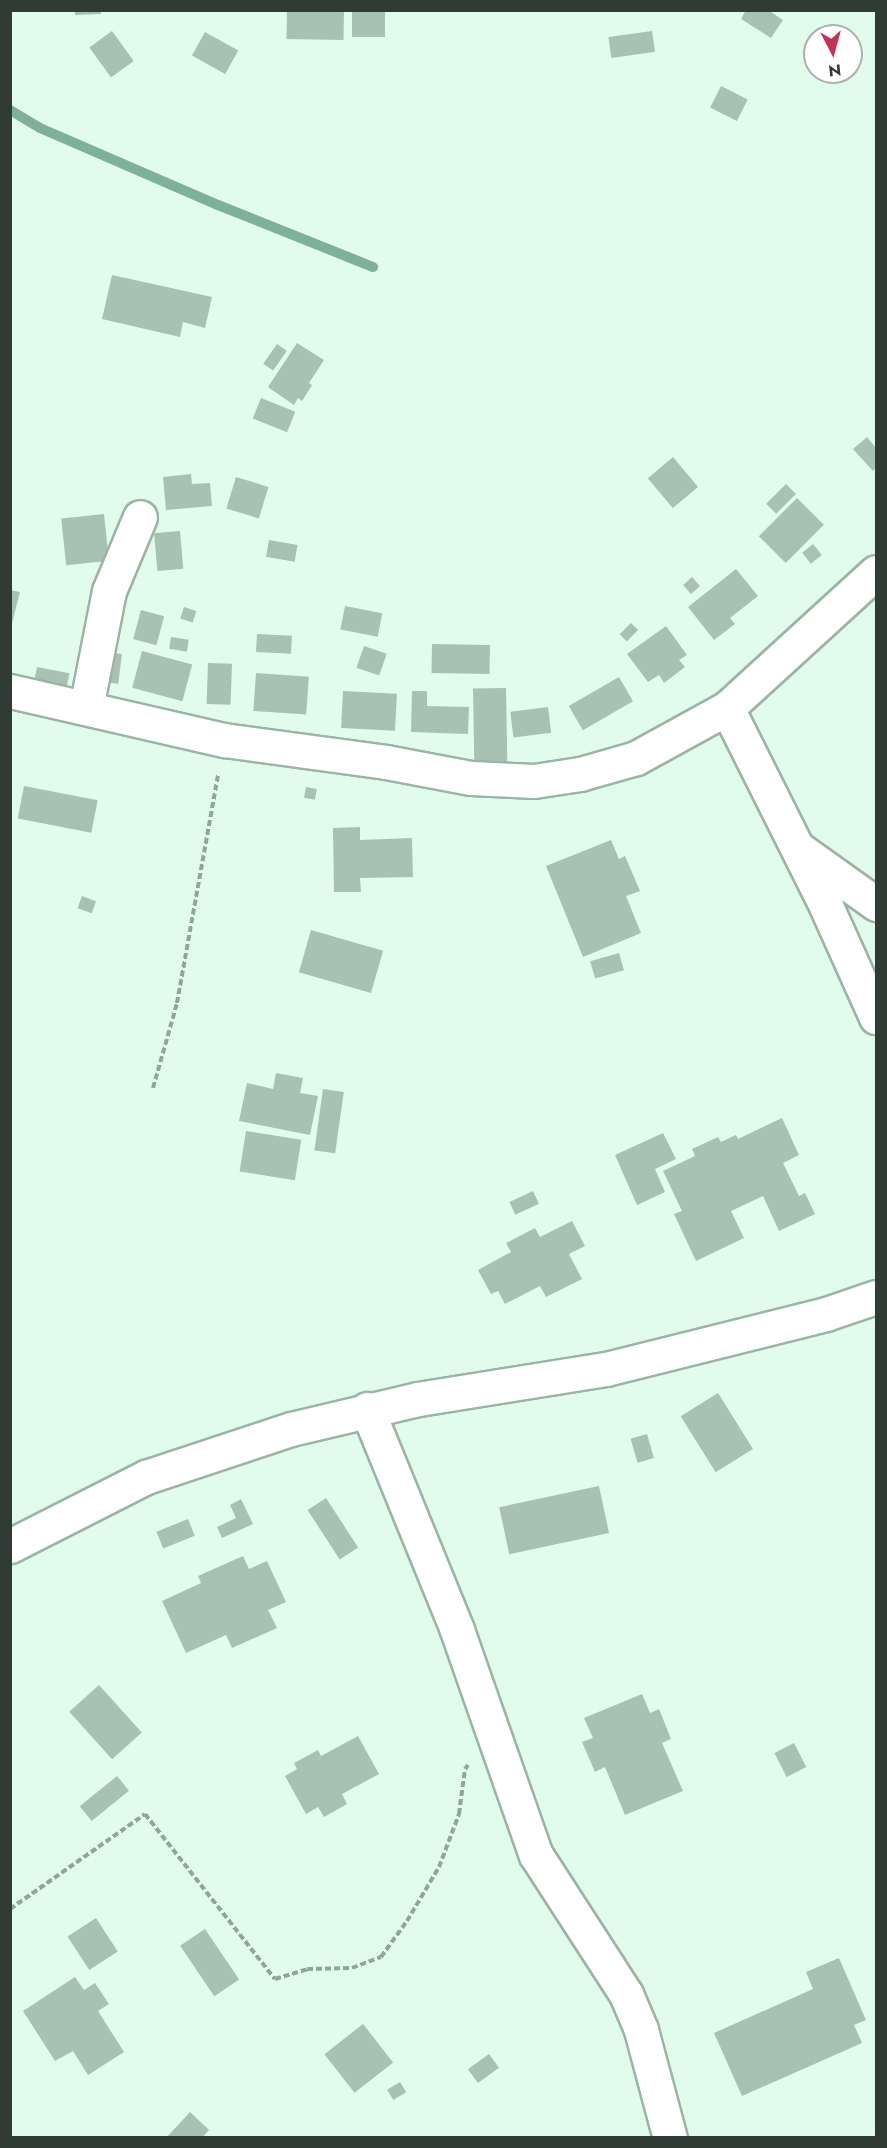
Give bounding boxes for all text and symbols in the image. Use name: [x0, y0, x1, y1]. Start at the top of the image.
north arrow: [803, 24, 863, 84]
text: N: [827, 58, 842, 83]

